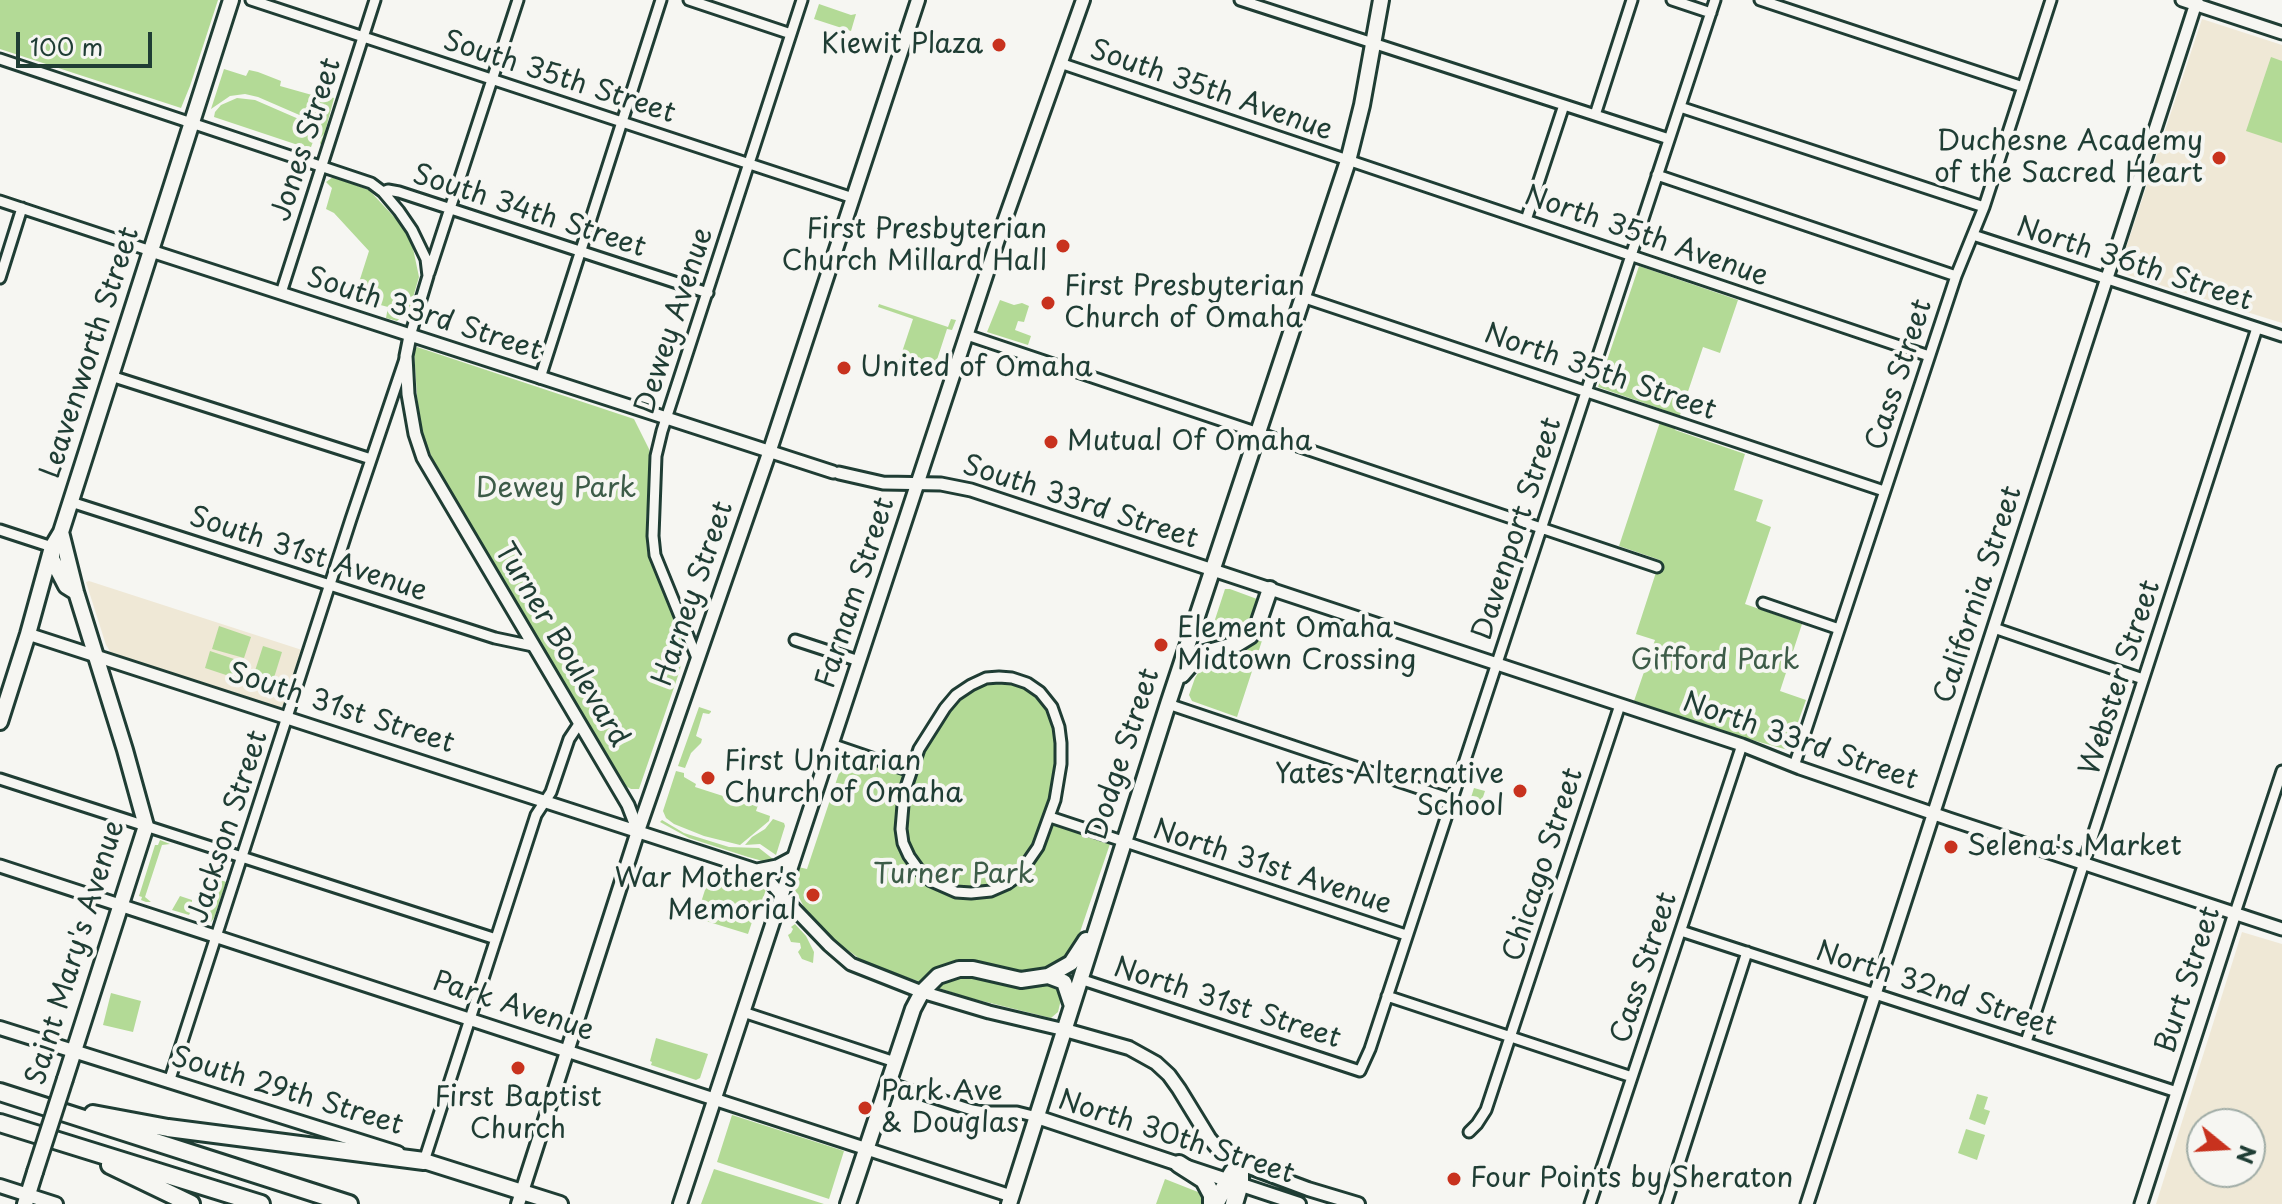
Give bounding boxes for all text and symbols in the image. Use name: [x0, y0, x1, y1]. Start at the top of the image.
scale bar: [20, 16, 156, 66]
street label: South 35th Street: [439, 25, 679, 131]
text: 100 m: [30, 28, 103, 64]
place label: Kiewit Plaza: [821, 28, 983, 62]
street label: South 35th Avenue: [1085, 34, 1337, 148]
marker: Kiewit Plaza: [990, 36, 1008, 54]
street label: Jones Street: [265, 54, 349, 226]
place label: Duchesne Academy of the Sacred Heart: [1934, 125, 2203, 191]
marker: Duchesne Academy of the Sacred Heart: [2210, 149, 2228, 167]
street label: South 34th Street: [408, 158, 650, 266]
street label: North 35th Avenue: [1520, 180, 1772, 294]
street label: North 36th Street: [2012, 211, 2256, 319]
place label: First Presbyterian Church Millard Hall: [782, 213, 1047, 279]
street label: Leavenworth Street: [35, 223, 147, 483]
street label: Dewey Avenue: [629, 224, 721, 418]
marker: First Presbyterian Church Millard Hall: [1054, 237, 1072, 255]
street label: South 33rd Street: [302, 261, 546, 369]
place label: First Presbyterian Church of Omaha: [1064, 270, 1305, 336]
marker: First Presbyterian Church of Omaha: [1039, 294, 1057, 312]
street label: Cass Street: [1860, 295, 1940, 455]
street label: North 35th Street: [1480, 318, 1720, 428]
place label: United of Omaha: [860, 351, 1093, 385]
marker: United of Omaha: [835, 359, 853, 377]
street label: Davenport Street: [1466, 414, 1570, 644]
place label: Mutual Of Omaha: [1067, 425, 1312, 459]
marker: Mutual Of Omaha: [1042, 433, 1060, 451]
street label: South 33rd Street: [958, 449, 1202, 557]
park label: Dewey Park: [476, 472, 636, 506]
street label: California Street: [1928, 482, 2030, 708]
street label: Farnam Street: [809, 494, 903, 692]
street label: Harney Street: [647, 497, 741, 691]
street label: South 31st Avenue: [185, 501, 431, 609]
street label: Turner Boulevard: [487, 537, 635, 753]
street label: Webster Street: [2074, 576, 2168, 780]
place label: Element Omaha Midtown Crossing: [1177, 612, 1416, 678]
marker: Element Omaha Midtown Crossing: [1152, 636, 1170, 654]
park label: Gifford Park: [1630, 644, 1800, 678]
street label: South 31st Street: [224, 657, 458, 761]
street label: Dodge Street: [1080, 665, 1168, 845]
street label: North 33rd Street: [1678, 686, 1922, 798]
street label: Jackson Street: [182, 727, 276, 927]
place label: First Unitarian Church of Omaha: [724, 745, 963, 811]
place label: Yates Alternative School: [1275, 758, 1504, 824]
street label: Chicago Street: [1497, 764, 1591, 966]
marker: First Unitarian Church of Omaha: [699, 769, 717, 787]
marker: Yates Alternative School: [1511, 782, 1529, 800]
street label: North 31st Avenue: [1148, 814, 1396, 922]
street label: Saint Mary's Avenue: [20, 816, 132, 1090]
place label: Selena's Market: [1967, 830, 2182, 864]
marker: Selena's Market: [1942, 838, 1960, 856]
park label: Turner Park: [873, 858, 1035, 892]
place label: War Mother's Memorial: [614, 862, 797, 928]
marker: War Mother's Memorial: [804, 886, 822, 904]
street label: Cass Street: [1605, 888, 1685, 1048]
street label: Burt Street: [2150, 902, 2228, 1058]
street label: North 32nd Street: [1812, 935, 2060, 1045]
street label: North 31st Street: [1109, 951, 1345, 1057]
street label: Park Avenue: [428, 965, 598, 1049]
street label: South 29th Street: [167, 1041, 407, 1143]
marker: First Baptist Church: [509, 1059, 527, 1077]
place label: Park Ave & Douglas: [881, 1075, 1019, 1141]
place label: First Baptist Church: [434, 1081, 602, 1147]
street label: North 30th Street: [1054, 1084, 1298, 1192]
marker: Park Ave & Douglas: [856, 1099, 874, 1117]
north arrow: [2186, 1108, 2266, 1188]
text: N: [2229, 1142, 2266, 1168]
place label: Four Points by Sheraton: [1470, 1162, 1793, 1196]
marker: Four Points by Sheraton: [1445, 1170, 1463, 1188]

